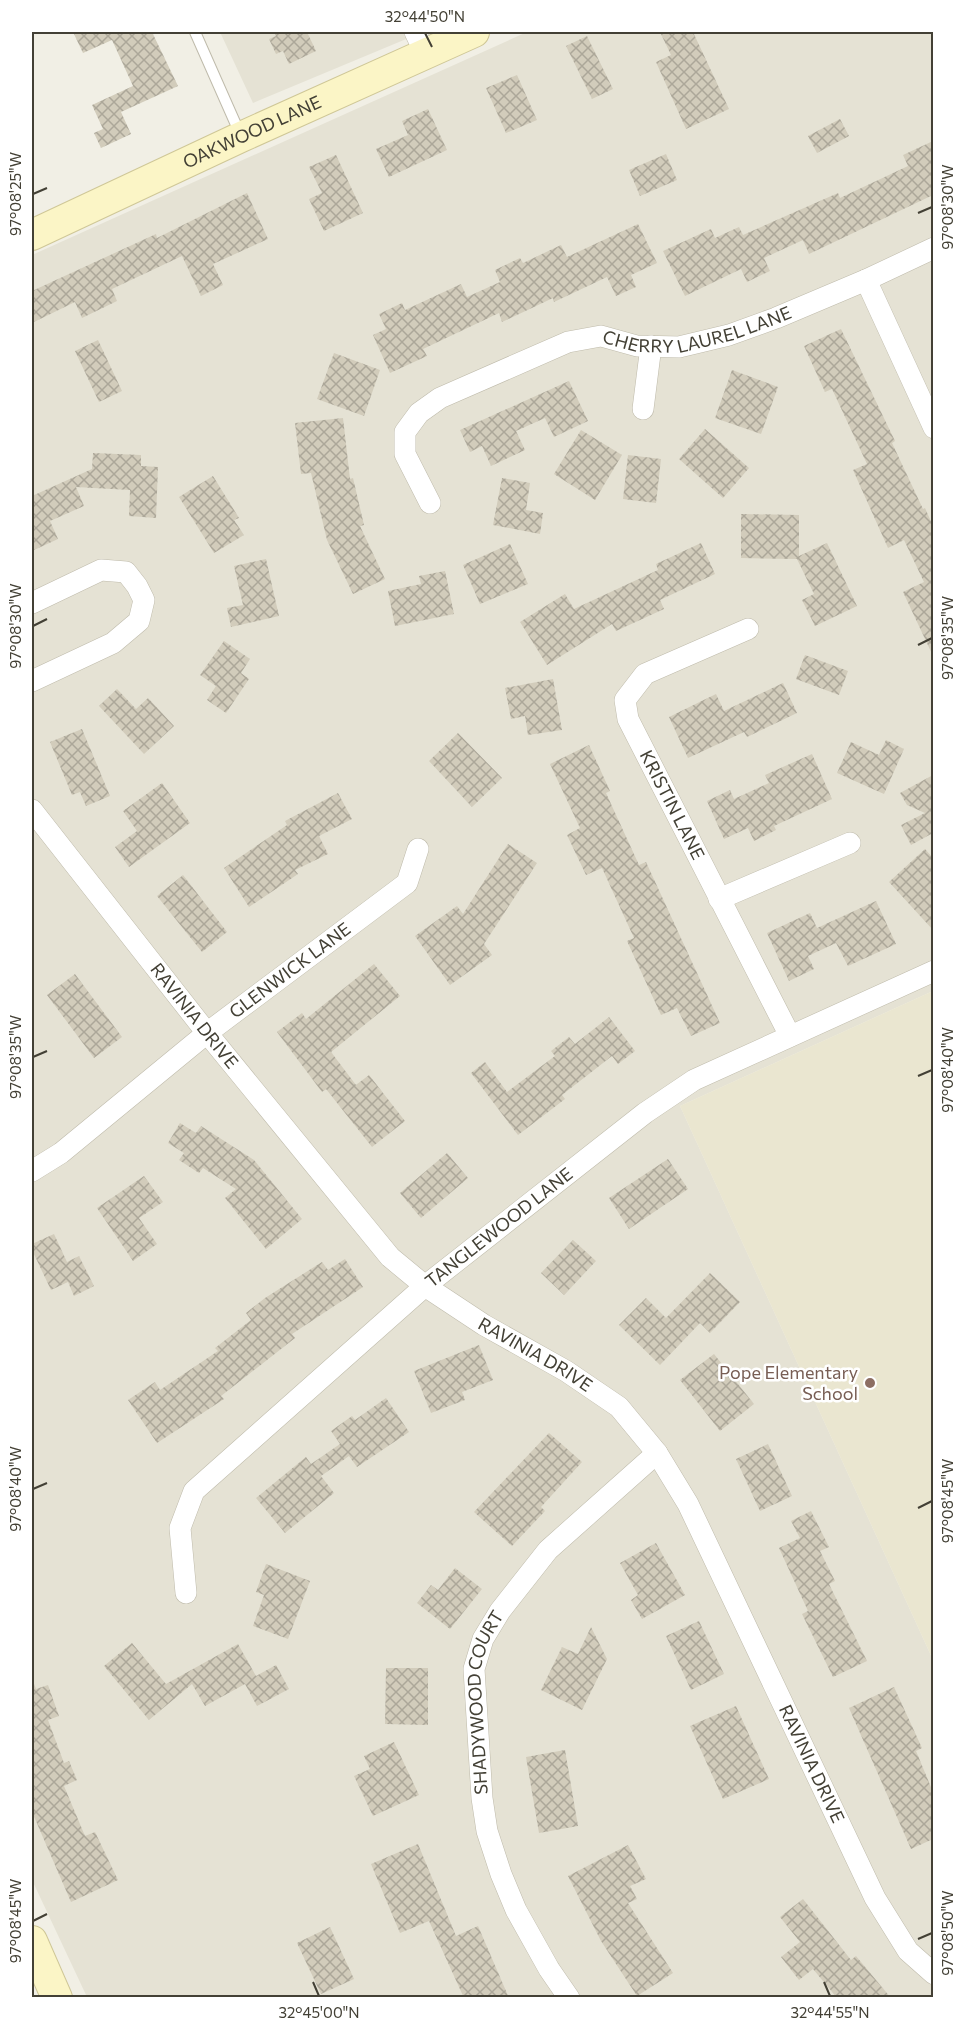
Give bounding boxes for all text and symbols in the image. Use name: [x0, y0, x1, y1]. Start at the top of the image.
text: 32°44'50"N: [385, 7, 465, 25]
street label: OAKWOOD LANE: [179, 90, 324, 173]
text: 97°08'25"W: [6, 152, 24, 236]
text: 97°08'30"W: [938, 164, 956, 250]
street label: CHERRY LAUREL LANE: [600, 301, 794, 357]
text: 97°08'30"W: [6, 583, 24, 669]
text: 97°08'35"W: [938, 596, 956, 680]
street label: KRISTIN LANE: [636, 746, 710, 863]
street label: GLENWICK LANE: [224, 917, 355, 1022]
street label: RAVINIA DRIVE: [146, 958, 243, 1072]
text: 97°08'35"W: [6, 1015, 24, 1099]
text: 97°08'40"W: [938, 1027, 956, 1113]
street label: TANGLEWOOD LANE: [420, 1162, 577, 1292]
street label: RAVINIA DRIVE: [475, 1312, 597, 1396]
place label: Pope Elementary School: [719, 1361, 858, 1404]
marker: Pope Elementary School: [863, 1376, 877, 1390]
text: 97°08'40"W: [6, 1446, 24, 1532]
text: 97°08'45"W: [938, 1459, 956, 1543]
street label: SHADYWOOD COURT: [462, 1606, 508, 1795]
street label: RAVINIA DRIVE: [775, 1701, 850, 1826]
text: 97°08'45"W: [6, 1879, 24, 1963]
text: 97°08'50"W: [938, 1890, 956, 1976]
text: 32°45'00"N: [278, 2003, 360, 2021]
text: 32°44'55"N: [790, 2003, 870, 2021]

